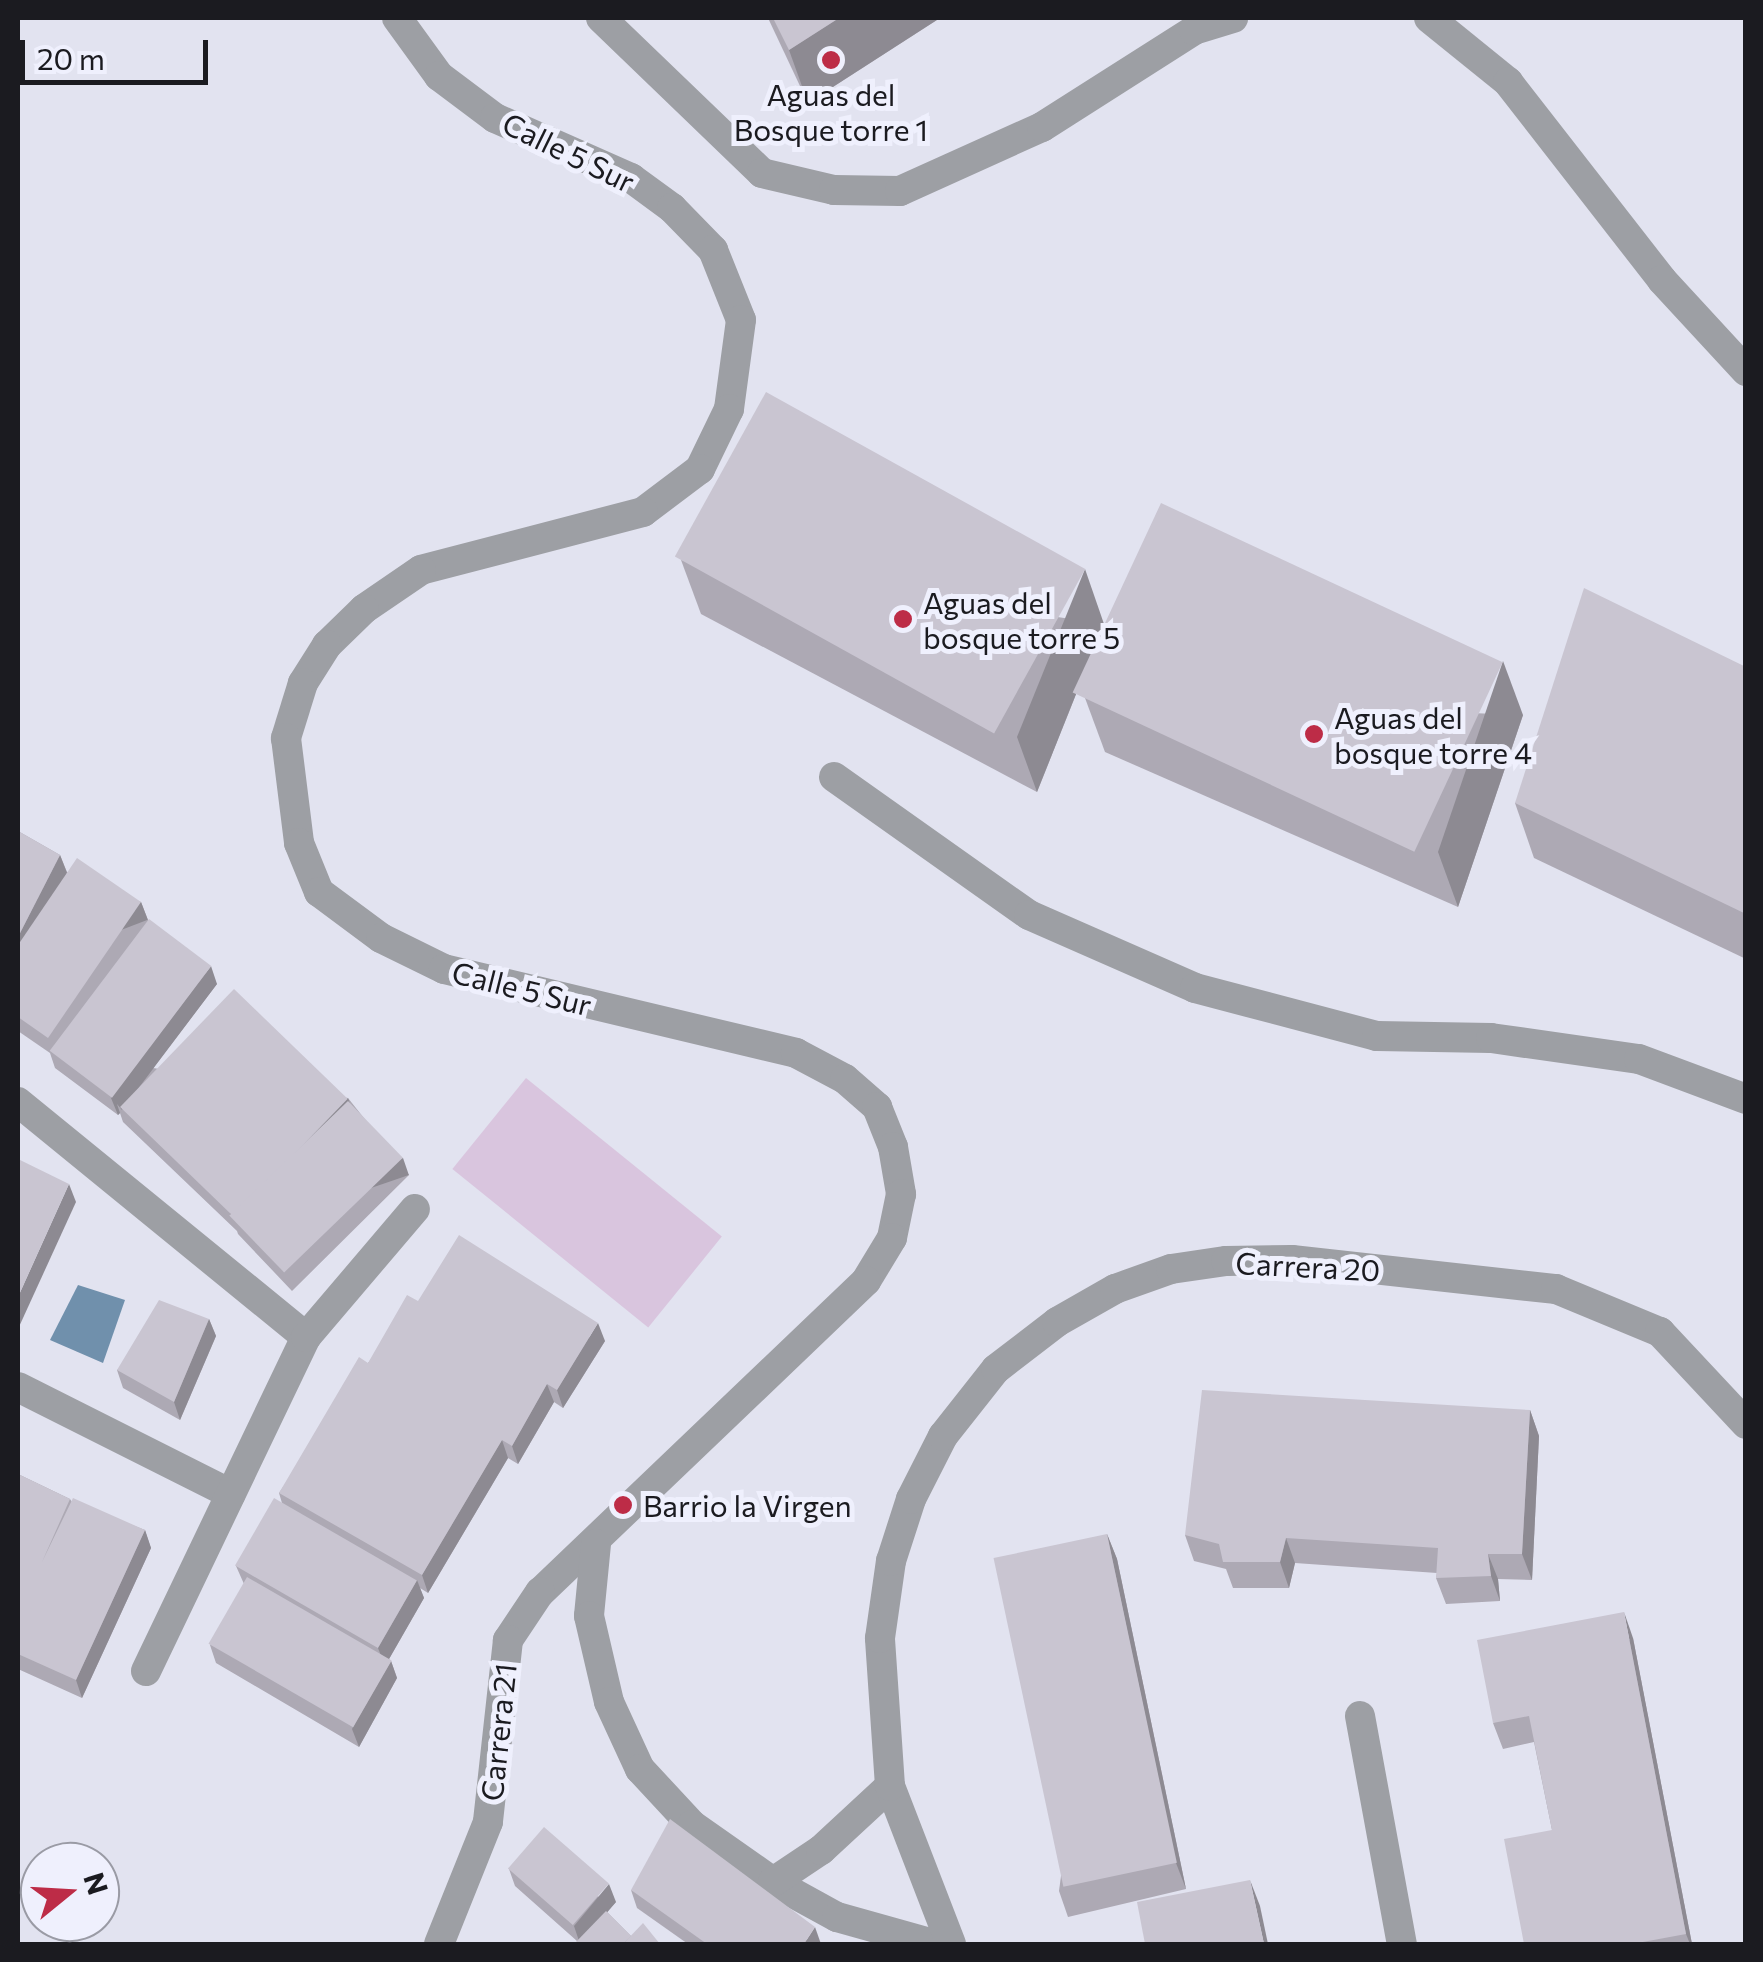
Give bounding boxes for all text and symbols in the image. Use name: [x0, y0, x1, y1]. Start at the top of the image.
scale bar: [25, 20, 212, 82]
text: 20 m: [37, 39, 105, 76]
marker: Aguas del Bosque torre 1: [820, 49, 842, 71]
place label: Aguas del Bosque torre 1: [734, 76, 928, 146]
street label: Calle 5 Sur: [497, 105, 641, 199]
place label: Aguas del bosque torre 5: [923, 584, 1120, 654]
marker: Aguas del bosque torre 5: [892, 608, 914, 630]
place label: Aguas del bosque torre 4: [1334, 699, 1532, 770]
marker: Aguas del bosque torre 4: [1303, 723, 1325, 745]
street label: Calle 5 Sur: [449, 953, 595, 1023]
street label: Carrera 20: [1235, 1244, 1381, 1288]
place label: Barrio la Virgen: [643, 1487, 852, 1523]
marker: Barrio la Virgen: [612, 1494, 634, 1516]
street label: Carrera 21: [473, 1661, 523, 1803]
north arrow: [20, 1842, 120, 1942]
text: N: [77, 1868, 116, 1899]

